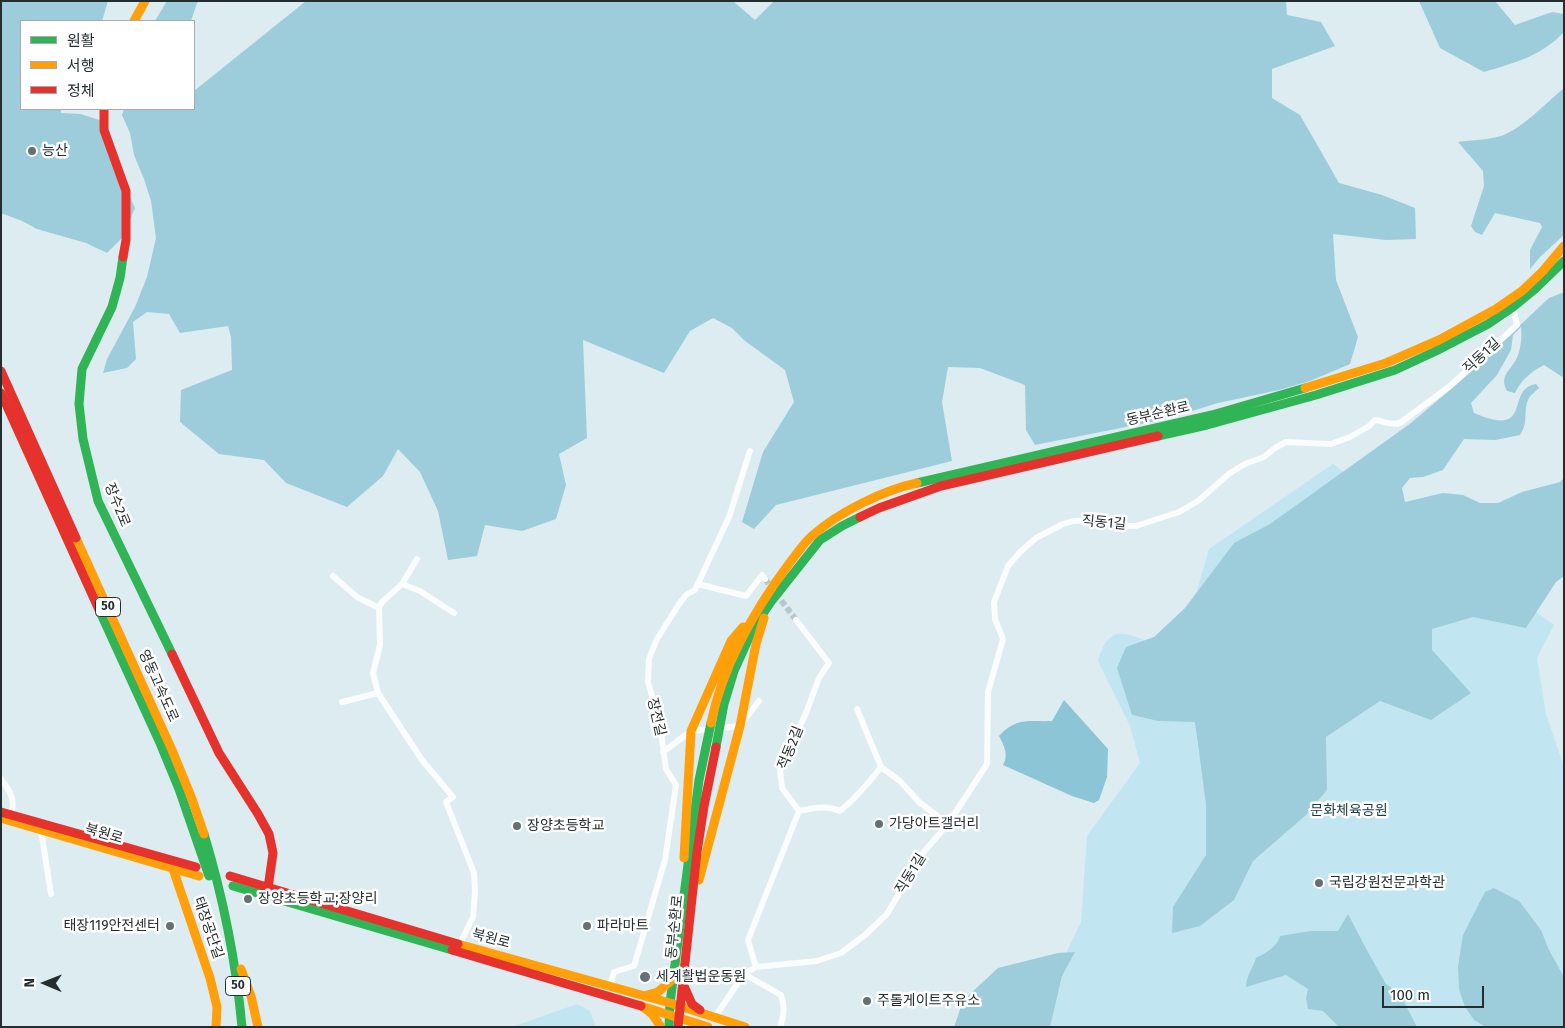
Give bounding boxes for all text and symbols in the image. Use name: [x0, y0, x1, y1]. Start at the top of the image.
legend: [20, 20, 195, 110]
text: 원활: [67, 32, 95, 50]
text: 서행: [67, 57, 95, 75]
text: 정체: [67, 82, 95, 100]
place label: 능산: [42, 143, 68, 159]
marker: 능산: [26, 145, 38, 157]
street label: 직동1길: [1460, 335, 1504, 377]
street label: 동부순환로: [1125, 399, 1191, 429]
street label: 장수2로: [101, 481, 133, 529]
street label: 직동1길: [1081, 513, 1127, 533]
road number: 50: [96, 598, 120, 616]
street label: 영동고속도로: [135, 647, 181, 725]
street label: 장전길: [643, 696, 669, 738]
street label: 적동2길: [775, 724, 807, 772]
park label: 문화체육공원: [1310, 803, 1388, 819]
place label: 가당아트갤러리: [889, 816, 979, 832]
place label: 장양초등학교: [527, 818, 604, 834]
marker: 가당아트갤러리: [873, 818, 885, 830]
marker: 장양초등학교: [511, 820, 523, 832]
street label: 북원로: [83, 821, 125, 847]
street label: 직동1길: [892, 851, 930, 897]
place label: 국립강원전문과학관: [1329, 875, 1445, 891]
marker: 국립강원전문과학관: [1313, 877, 1325, 889]
place label: 장양초등학교;장양리: [258, 891, 377, 907]
marker: 장양초등학교;장양리: [242, 893, 254, 905]
street label: 동부순환로: [663, 894, 687, 960]
street label: 태장공단길: [190, 895, 226, 961]
place label: 태장119안전센터: [63, 918, 160, 934]
place label: 파라마트: [597, 918, 649, 934]
marker: 태장119안전센터: [164, 920, 176, 932]
marker: 파라마트: [581, 920, 593, 932]
street label: 북원로: [470, 926, 512, 952]
north arrow: [20, 958, 70, 1008]
place label: 세계활법운동원: [656, 969, 746, 985]
marker: 세계활법운동원: [638, 970, 652, 984]
road number: 50: [226, 976, 250, 996]
scale bar: [1385, 976, 1488, 1008]
text: N: [21, 978, 38, 988]
text: 100 m: [1390, 986, 1430, 1004]
place label: 주톨게이트주유소: [877, 993, 980, 1009]
marker: 주톨게이트주유소: [861, 995, 873, 1007]

